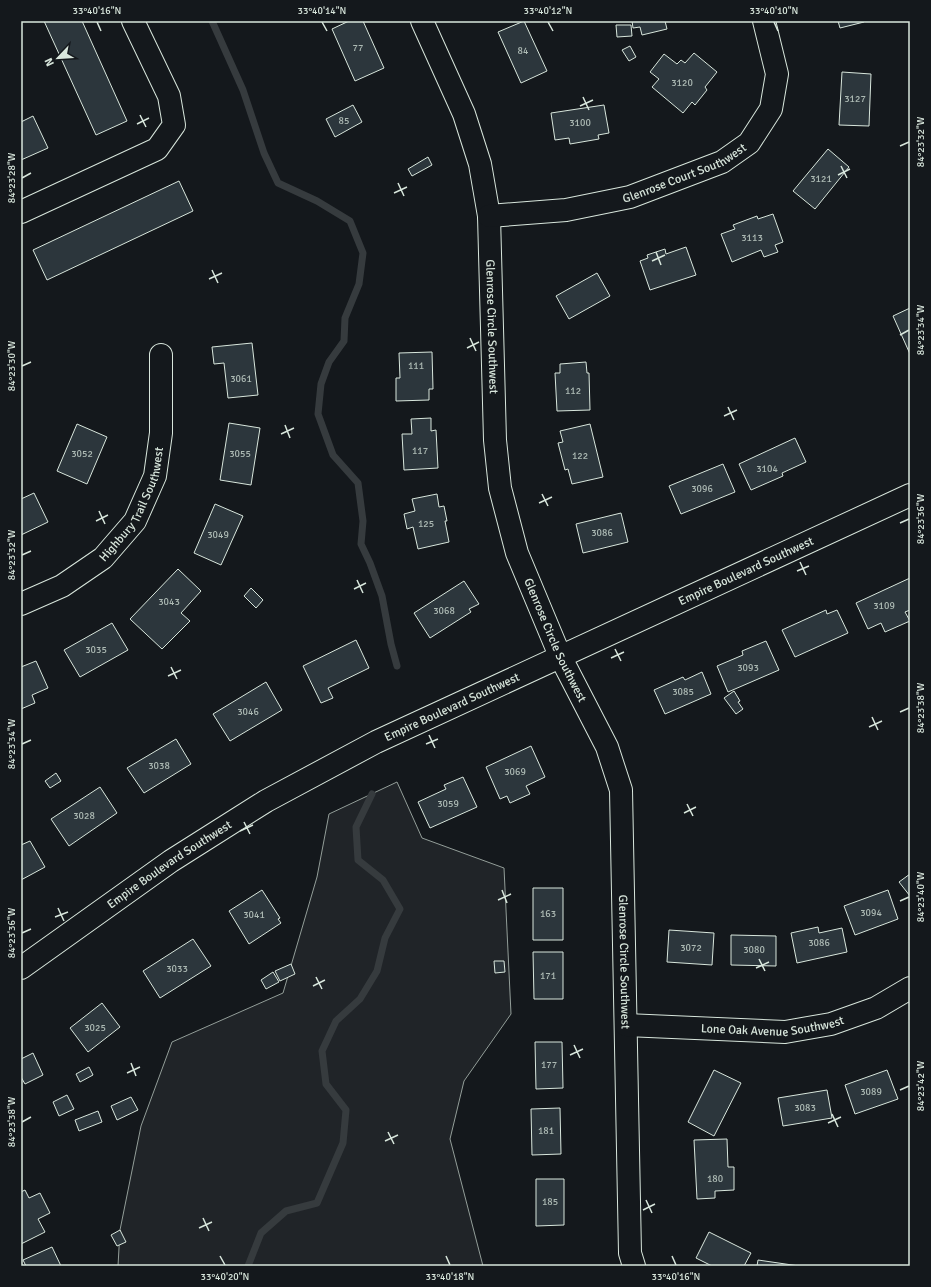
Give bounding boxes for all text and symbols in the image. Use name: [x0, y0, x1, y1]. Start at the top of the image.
text: 33°40'16"N: [73, 5, 121, 17]
text: 33°40'14"N: [298, 5, 346, 17]
text: 33°40'12"N: [524, 5, 572, 17]
text: 33°40'10"N: [750, 5, 798, 17]
north arrow: [38, 38, 78, 78]
house number: 77: [353, 42, 363, 54]
house number: 84: [518, 45, 529, 57]
text: N: [42, 56, 57, 68]
house number: 3120: [671, 77, 693, 89]
house number: 3127: [844, 93, 866, 105]
house number: 85: [339, 115, 349, 127]
text: 84°23'32"W: [915, 116, 927, 167]
house number: 3100: [569, 117, 591, 129]
street label: Glenrose Court Southwest: [621, 140, 749, 206]
text: 84°23'28"W: [6, 152, 18, 203]
house number: 3121: [810, 173, 832, 185]
house number: 3113: [741, 232, 763, 244]
street label: Glenrose Circle Southwest: [483, 259, 501, 394]
text: 84°23'34"W: [915, 304, 927, 355]
text: 84°23'30"W: [6, 340, 18, 391]
house number: 111: [408, 360, 424, 372]
house number: 3061: [230, 373, 252, 385]
house number: 112: [565, 385, 581, 397]
house number: 117: [412, 445, 428, 457]
street label: Highbury Trail Southwest: [96, 446, 166, 565]
house number: 3052: [71, 448, 93, 460]
house number: 3055: [229, 448, 251, 460]
house number: 122: [572, 450, 588, 462]
house number: 3104: [756, 463, 778, 475]
house number: 3096: [691, 483, 713, 495]
text: 84°23'36"W: [915, 493, 927, 544]
house number: 125: [418, 518, 434, 530]
house number: 3086: [591, 527, 613, 539]
text: 84°23'32"W: [6, 529, 18, 580]
house number: 3049: [207, 529, 229, 541]
street label: Empire Boulevard Southwest: [676, 533, 816, 609]
street label: Glenrose Circle Southwest: [521, 576, 590, 705]
house number: 3043: [158, 596, 180, 608]
house number: 3109: [873, 600, 895, 612]
house number: 3068: [433, 605, 455, 617]
house number: 3035: [85, 644, 107, 656]
house number: 3093: [737, 662, 759, 674]
street label: Empire Boulevard Southwest: [382, 669, 522, 745]
text: 84°23'38"W: [915, 682, 927, 733]
house number: 3085: [672, 686, 694, 698]
house number: 3046: [237, 706, 259, 718]
text: 84°23'34"W: [6, 718, 18, 769]
house number: 3038: [148, 760, 170, 772]
house number: 3069: [504, 766, 526, 778]
house number: 3059: [437, 798, 459, 810]
house number: 3028: [73, 810, 95, 822]
street label: Empire Boulevard Southwest: [104, 817, 234, 912]
text: 84°23'40"W: [915, 871, 927, 922]
street label: Glenrose Circle Southwest: [616, 894, 633, 1029]
text: 84°23'36"W: [6, 907, 18, 958]
house number: 3094: [860, 907, 882, 919]
house number: 163: [540, 908, 556, 920]
house number: 3041: [243, 909, 265, 921]
house number: 3086: [808, 937, 830, 949]
house number: 3072: [680, 942, 702, 954]
house number: 3080: [743, 944, 765, 956]
house number: 3033: [166, 963, 188, 975]
house number: 171: [540, 970, 556, 982]
street label: Lone Oak Avenue Southwest: [700, 1012, 846, 1040]
house number: 3025: [84, 1022, 106, 1034]
house number: 177: [541, 1059, 557, 1071]
text: 84°23'42"W: [915, 1060, 927, 1111]
house number: 3089: [860, 1086, 882, 1098]
text: 84°23'38"W: [6, 1096, 18, 1147]
house number: 3083: [794, 1102, 816, 1114]
house number: 181: [538, 1125, 554, 1137]
house number: 180: [707, 1173, 723, 1185]
house number: 185: [542, 1196, 558, 1208]
text: 33°40'20"N: [201, 1271, 249, 1283]
text: 33°40'18"N: [426, 1271, 474, 1283]
text: 33°40'16"N: [652, 1271, 700, 1283]

